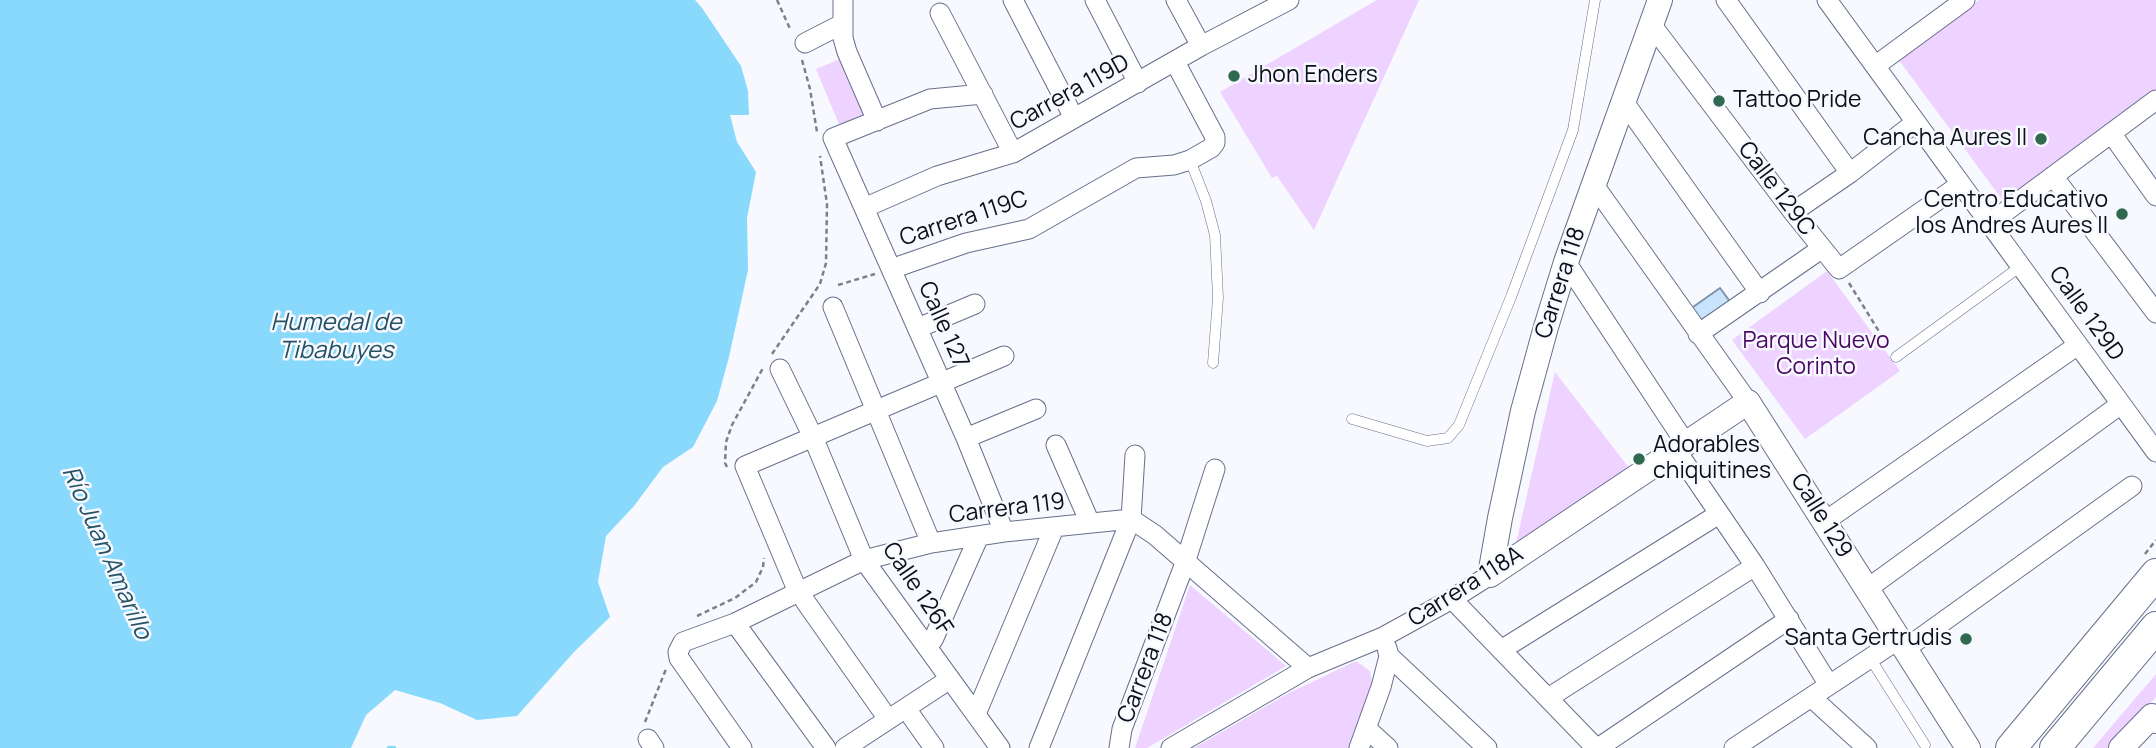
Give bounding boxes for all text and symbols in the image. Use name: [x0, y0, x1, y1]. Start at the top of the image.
street label: Carrera 119D: [1006, 49, 1134, 137]
place label: Jhon Enders: [1248, 62, 1378, 90]
marker: Jhon Enders: [1226, 68, 1242, 84]
place label: Tattoo Pride: [1733, 87, 1861, 115]
marker: Tattoo Pride: [1711, 93, 1727, 109]
place label: Cancha Aures II: [1863, 125, 2027, 153]
marker: Cancha Aures II: [2033, 131, 2049, 147]
street label: Calle 129C: [1732, 136, 1820, 242]
street label: Carrera 119C: [897, 185, 1031, 253]
place label: Centro Educativo los Andres Aures II: [1915, 187, 2108, 241]
marker: Centro Educativo los Andres Aures II: [2114, 206, 2130, 222]
street label: Carrera 118: [1530, 224, 1592, 342]
street label: Calle 129D: [2043, 261, 2129, 367]
street label: Calle 127: [912, 278, 974, 372]
water label: Humedal de Tibabuyes: [270, 309, 402, 365]
park label: Parque Nuevo Corinto: [1743, 328, 1889, 382]
place label: Adorables chiquitines: [1653, 432, 1771, 486]
marker: Adorables chiquitines: [1631, 451, 1647, 467]
water label: Río Juan Amarillo: [55, 462, 157, 644]
street label: Calle 129: [1784, 469, 1858, 563]
street label: Carrera 119: [948, 488, 1066, 530]
street label: Calle 126F: [876, 537, 958, 641]
street label: Carrera 118A: [1404, 541, 1528, 633]
street label: Carrera 118: [1112, 609, 1180, 727]
place label: Santa Gertrudis: [1785, 625, 1952, 653]
marker: Santa Gertrudis: [1958, 631, 1974, 647]

